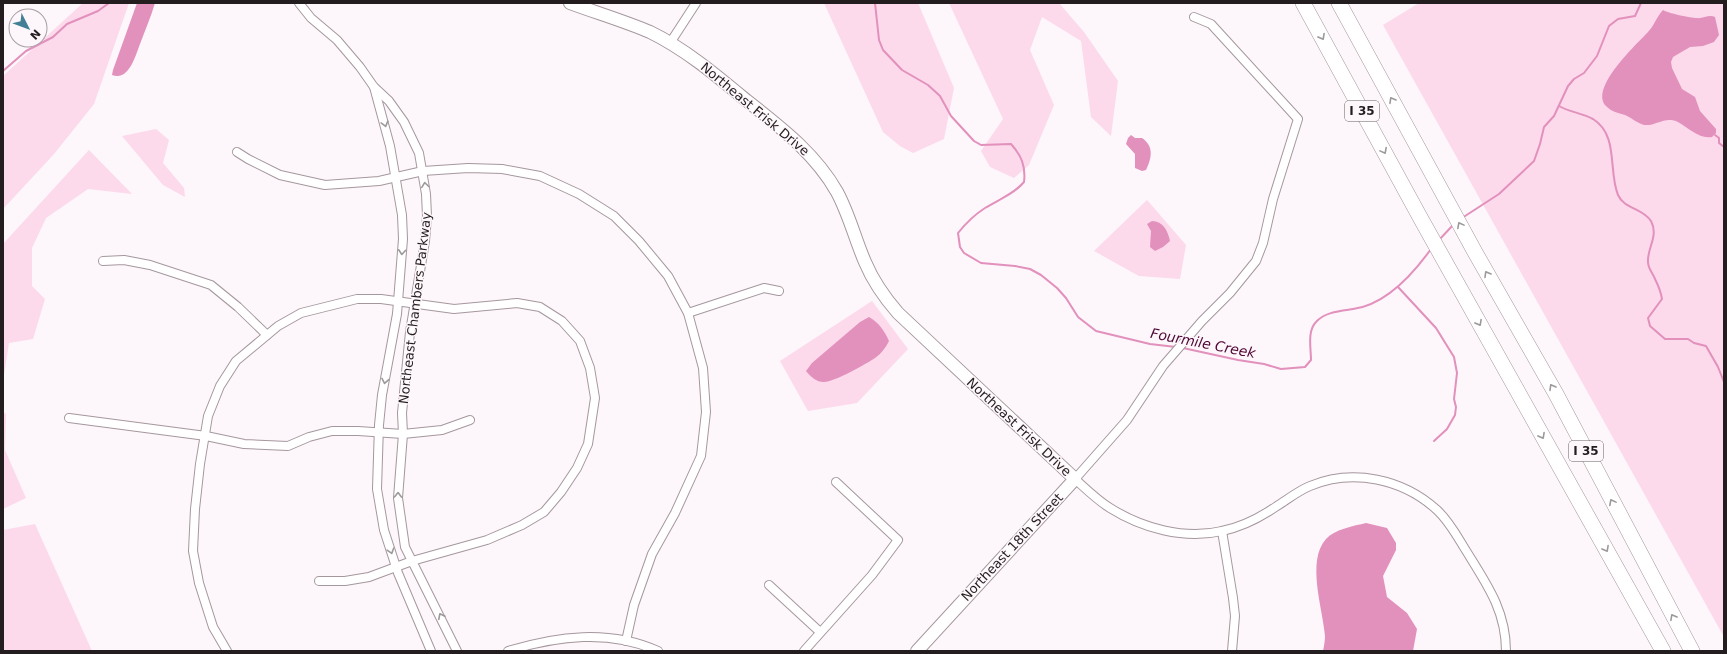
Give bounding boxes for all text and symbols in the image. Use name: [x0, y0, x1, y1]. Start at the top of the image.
north arrow: [8, 8, 48, 48]
text: N: [27, 27, 43, 42]
one-way arrow: [1317, 33, 1325, 40]
street label: Northeast Frisk Drive: [698, 59, 812, 159]
one-way arrow: [1390, 97, 1397, 104]
road number: I 35: [1345, 101, 1379, 121]
one-way arrow: [380, 120, 389, 127]
one-way arrow: [1380, 147, 1387, 155]
one-way arrow: [421, 182, 430, 188]
street label: Northeast Chambers Parkway: [396, 211, 434, 405]
one-way arrow: [1458, 222, 1465, 229]
one-way arrow: [397, 249, 406, 255]
one-way arrow: [1485, 271, 1492, 278]
one-way arrow: [1474, 318, 1481, 326]
water label: Fourmile Creek: [1149, 325, 1258, 361]
street label: Northeast Frisk Drive: [964, 375, 1074, 479]
one-way arrow: [381, 378, 390, 384]
one-way arrow: [1549, 384, 1556, 391]
one-way arrow: [1538, 432, 1545, 439]
road number: I 35: [1569, 441, 1603, 461]
street label: Northeast 18th Street: [958, 490, 1066, 604]
one-way arrow: [394, 492, 402, 498]
one-way arrow: [1609, 499, 1617, 506]
one-way arrow: [1602, 545, 1609, 552]
one-way arrow: [386, 547, 395, 554]
one-way arrow: [438, 613, 445, 620]
one-way arrow: [1670, 614, 1678, 621]

